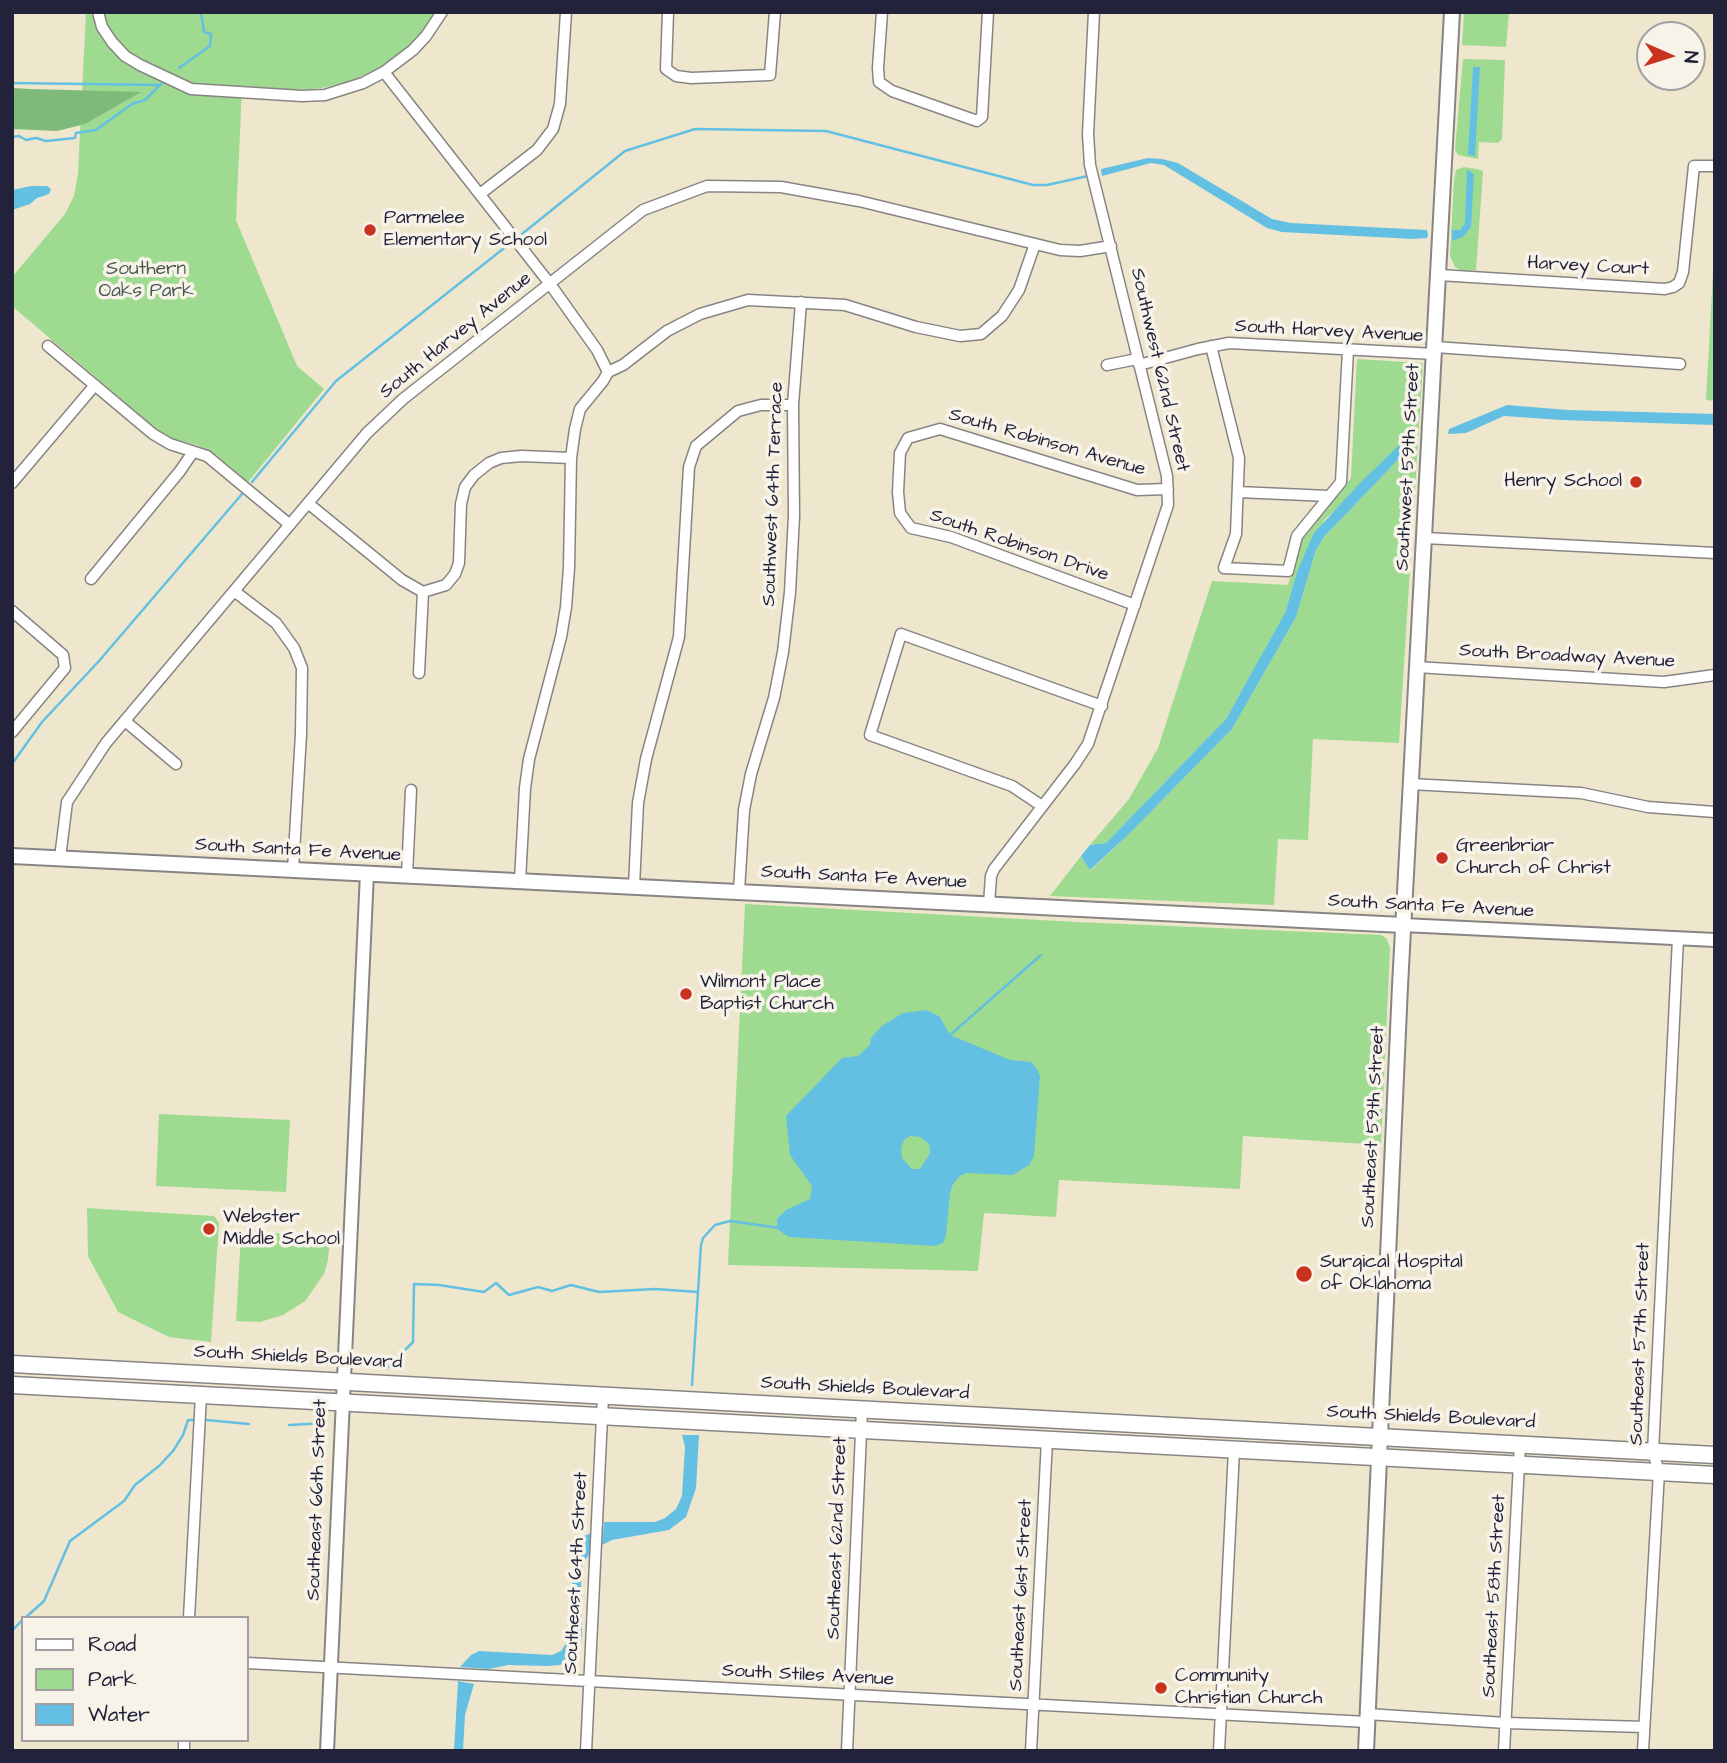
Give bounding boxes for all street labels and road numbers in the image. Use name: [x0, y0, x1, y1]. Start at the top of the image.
street label: Harvey Court: [1527, 252, 1649, 282]
street label: Southwest 62nd Street: [1124, 266, 1194, 474]
street label: South Harvey Avenue: [375, 268, 537, 404]
street label: South Harvey Avenue: [1234, 316, 1424, 348]
street label: Southwest 59th Street: [1392, 363, 1426, 571]
street label: Southwest 64th Terrace: [759, 381, 789, 607]
street label: South Robinson Avenue: [946, 404, 1148, 482]
street label: South Robinson Drive: [927, 505, 1111, 587]
street label: South Broadway Avenue: [1458, 640, 1676, 674]
street label: South Santa Fe Avenue: [194, 834, 402, 868]
street label: South Santa Fe Avenue: [760, 861, 968, 895]
street label: South Santa Fe Avenue: [1327, 890, 1535, 924]
street label: Southeast 59th Street: [1357, 1026, 1391, 1228]
street label: Southeast 57th Street: [1626, 1242, 1656, 1446]
street label: South Shields Boulevard: [193, 1341, 403, 1375]
street label: South Shields Boulevard: [760, 1372, 970, 1406]
street label: Southeast 66th Street: [303, 1399, 333, 1601]
street label: South Shields Boulevard: [1326, 1401, 1536, 1435]
street label: Southeast 62nd Street: [823, 1436, 853, 1640]
street label: Southeast 64th Street: [560, 1471, 594, 1675]
street label: Southeast 58th Street: [1478, 1494, 1512, 1698]
street label: Southeast 61st Street: [1006, 1498, 1038, 1692]
street label: South Stiles Avenue: [721, 1660, 895, 1692]

